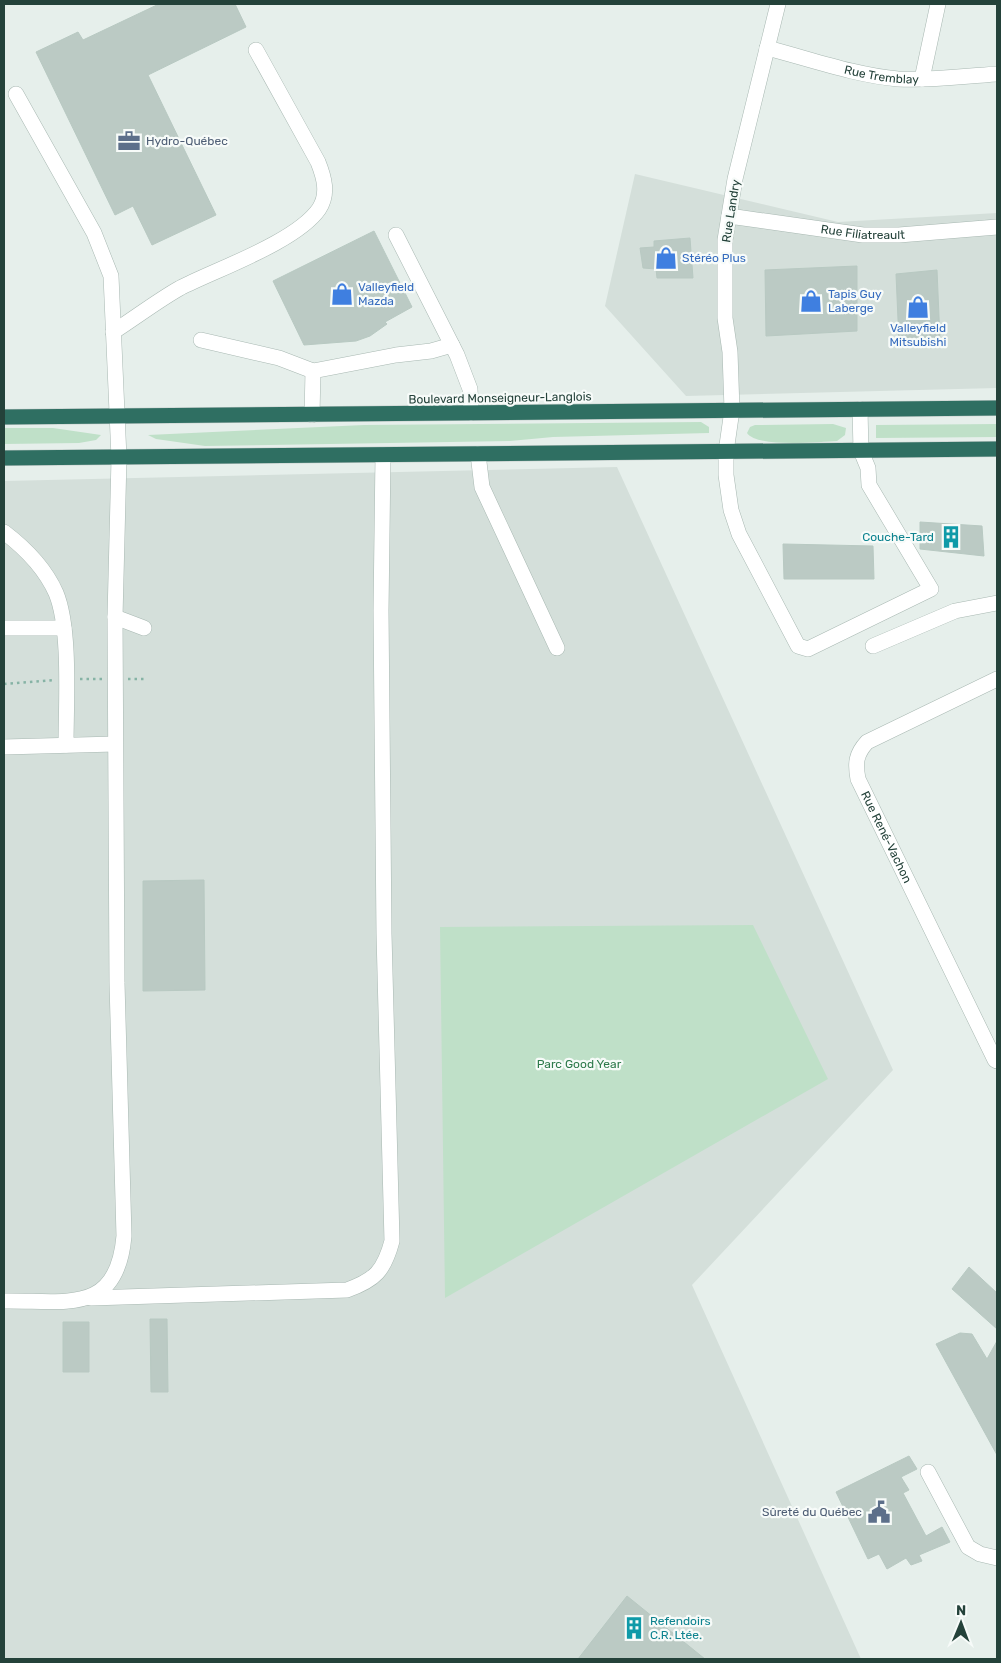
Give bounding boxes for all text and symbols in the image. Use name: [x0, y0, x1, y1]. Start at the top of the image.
street label: Rue Tremblay: [843, 63, 919, 86]
office icon: Hydro-Québec: [116, 128, 142, 154]
place label: Hydro-Québec: [146, 134, 228, 148]
street label: Rue Landry: [719, 178, 743, 244]
street label: Rue Filiatreault: [820, 222, 906, 242]
shop icon: Stéréo Plus: [653, 245, 679, 271]
place label: Stéréo Plus: [682, 251, 746, 265]
place label: Valleyfield Mazda: [358, 280, 414, 308]
shop icon: Valleyfield Mazda: [329, 281, 355, 307]
place label: Tapis Guy Laberge: [828, 287, 882, 315]
shop icon: Tapis Guy Laberge: [798, 288, 824, 314]
shop icon: Valleyfield Mitsubishi: [905, 294, 931, 320]
place label: Valleyfield Mitsubishi: [890, 321, 947, 349]
street label: Boulevard Monseigneur-Langlois: [408, 389, 592, 407]
building icon: Couche-Tard: [938, 524, 964, 550]
place label: Couche-Tard: [862, 530, 934, 544]
street label: Rue René-Vachon: [858, 789, 915, 885]
park label: Parc Good Year: [537, 1057, 622, 1071]
public building icon: Sûreté du Québec: [866, 1499, 892, 1525]
place label: Sûreté du Québec: [762, 1505, 862, 1519]
north arrow: [936, 1598, 986, 1648]
text: N: [956, 1602, 966, 1619]
place label: Refendoirs C.R. Ltée.: [650, 1614, 711, 1642]
building icon: Refendoirs C.R. Ltée.: [621, 1615, 647, 1641]

